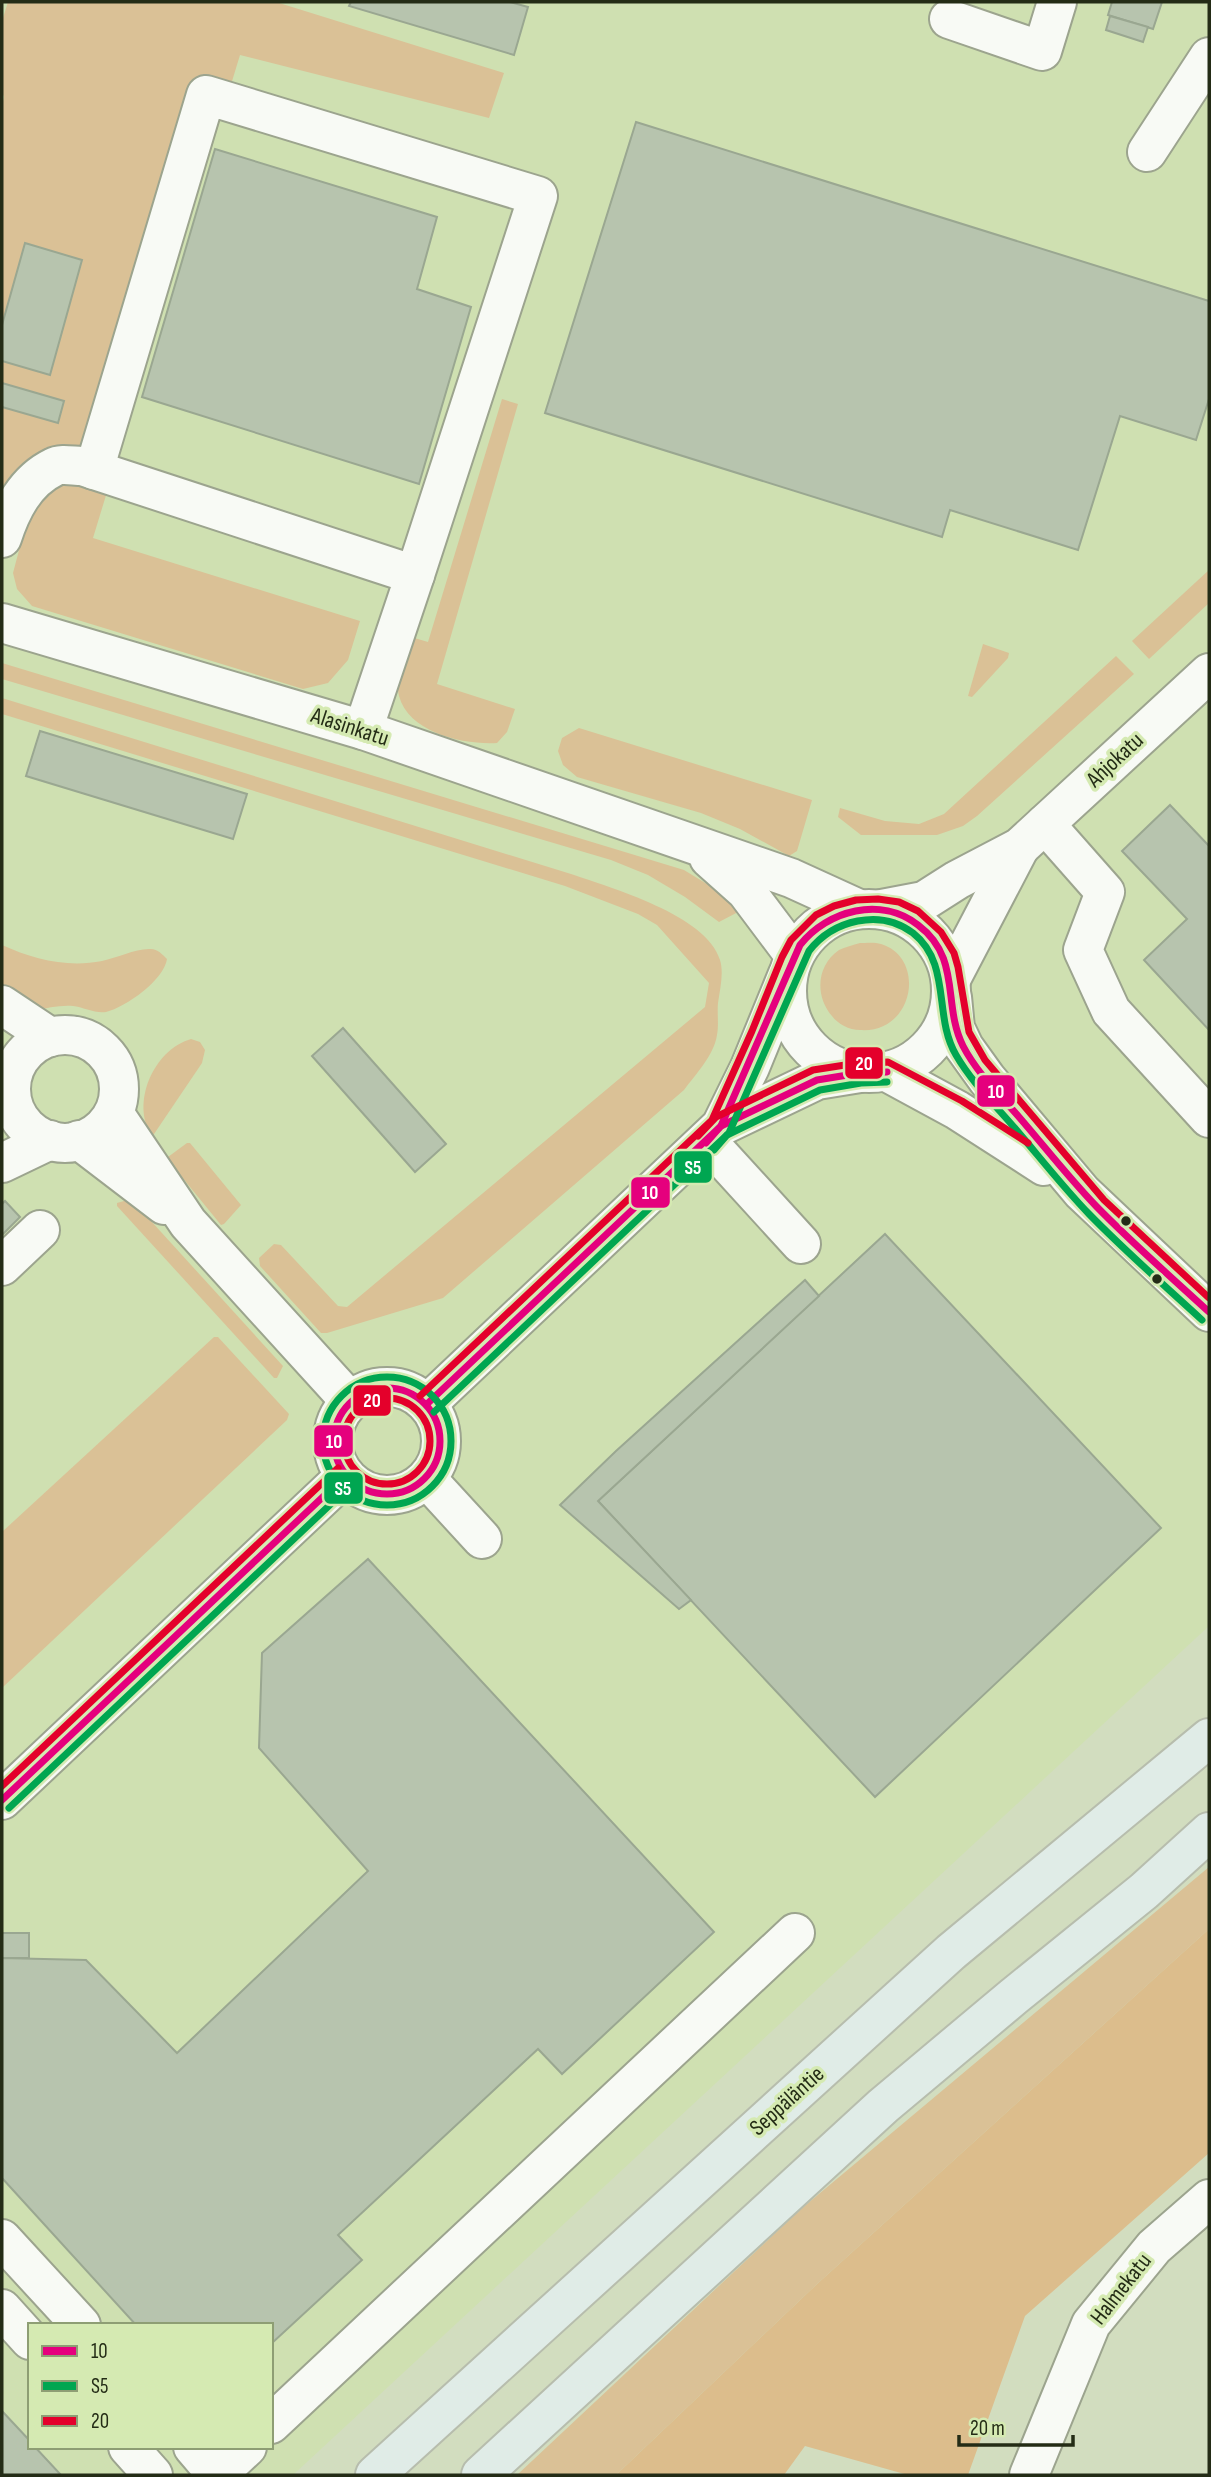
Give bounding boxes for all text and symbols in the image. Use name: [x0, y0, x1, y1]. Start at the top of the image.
street label: Alasinkatu: [307, 701, 392, 753]
street label: Ahjokatu: [1080, 727, 1149, 794]
line badge: 20: [844, 1046, 884, 1080]
text: 20: [855, 1053, 873, 1076]
line badge: 10: [976, 1074, 1016, 1108]
text: 10: [988, 1081, 1004, 1104]
line badge: S5: [673, 1150, 713, 1184]
text: S5: [685, 1157, 701, 1180]
line badge: 10: [630, 1176, 671, 1209]
text: 10: [642, 1182, 658, 1205]
unlabelled marker: [1119, 1214, 1133, 1228]
unlabelled marker: [1150, 1272, 1164, 1286]
line badge: 20: [352, 1384, 392, 1417]
text: 20: [363, 1390, 381, 1413]
line badge: 10: [313, 1424, 354, 1458]
text: 10: [326, 1431, 342, 1454]
line badge: S5: [323, 1471, 364, 1505]
text: S5: [335, 1478, 351, 1501]
street label: Seppäläntie: [744, 2060, 830, 2142]
street label: Halmekatu: [1084, 2248, 1158, 2330]
legend: [28, 2323, 273, 2449]
text: 10: [91, 2339, 108, 2364]
text: S5: [91, 2374, 108, 2399]
scale bar: [959, 2404, 1073, 2448]
text: 20: [91, 2409, 109, 2434]
text: 20 m: [970, 2416, 1005, 2441]

